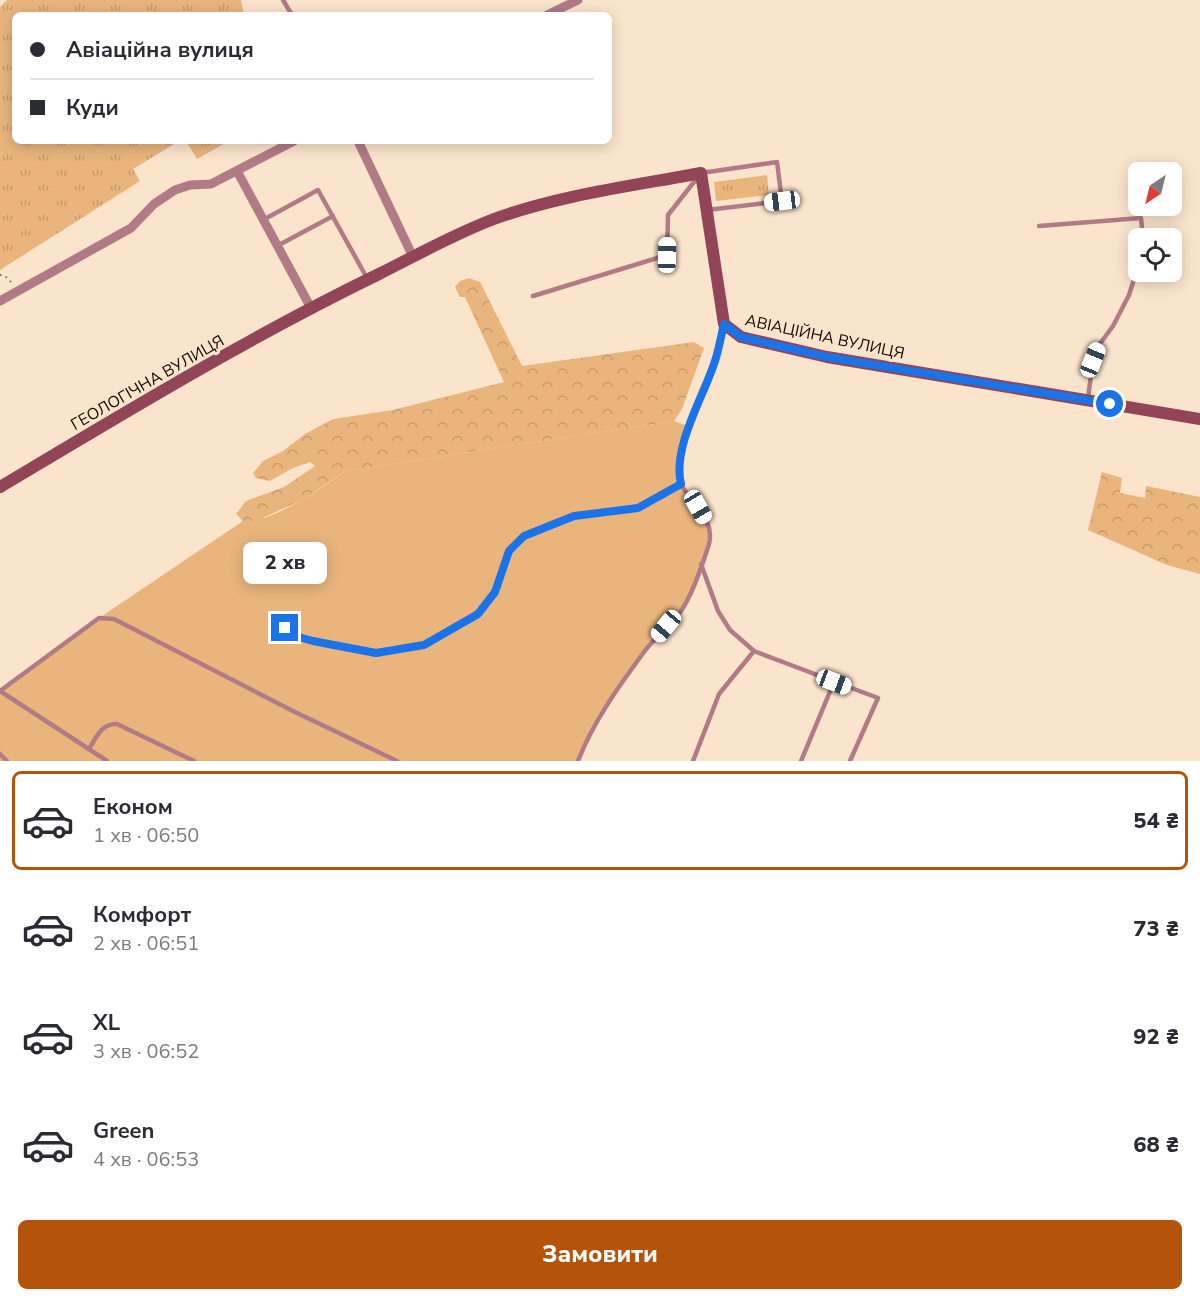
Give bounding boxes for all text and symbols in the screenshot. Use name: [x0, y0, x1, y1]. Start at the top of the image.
text: Авіаційна вулиця: [66, 35, 254, 65]
text: Куди: [66, 93, 119, 123]
north arrow: [1128, 162, 1182, 216]
map controls: [1128, 162, 1182, 282]
car: [763, 190, 801, 212]
button: locate: [1128, 228, 1182, 282]
car: [658, 237, 676, 273]
street label: АВІАЦІЙНА ВУЛИЦЯ: [743, 309, 907, 365]
street label: ГЕОЛОГІЧНА ВУЛИЦЯ: [67, 330, 228, 436]
car: [1078, 340, 1108, 380]
route start: [1096, 390, 1123, 417]
car: [681, 487, 715, 527]
callout: 2 хв: [243, 541, 327, 583]
text: 2 хв: [265, 549, 305, 576]
car: [648, 606, 684, 646]
route end: [271, 614, 298, 641]
car: [814, 667, 854, 697]
text: Економ: [93, 792, 173, 822]
icon: car: [21, 794, 75, 848]
text: 54 ₴: [1133, 806, 1179, 836]
text: 1 хв · 06:50: [93, 822, 199, 849]
text: Комфорт: [93, 900, 191, 930]
icon: car: [21, 902, 75, 956]
text: 73 ₴: [1133, 914, 1179, 944]
text: 2 хв · 06:51: [93, 930, 199, 957]
text: XL: [93, 1008, 120, 1038]
icon: car: [21, 1010, 75, 1064]
text: 92 ₴: [1133, 1022, 1179, 1052]
text: 3 хв · 06:52: [93, 1038, 199, 1065]
text: Green: [93, 1116, 154, 1146]
icon: car: [21, 1118, 75, 1172]
text: 68 ₴: [1133, 1130, 1179, 1160]
text: 4 хв · 06:53: [93, 1146, 199, 1173]
button: Замовити: [18, 1220, 1182, 1289]

